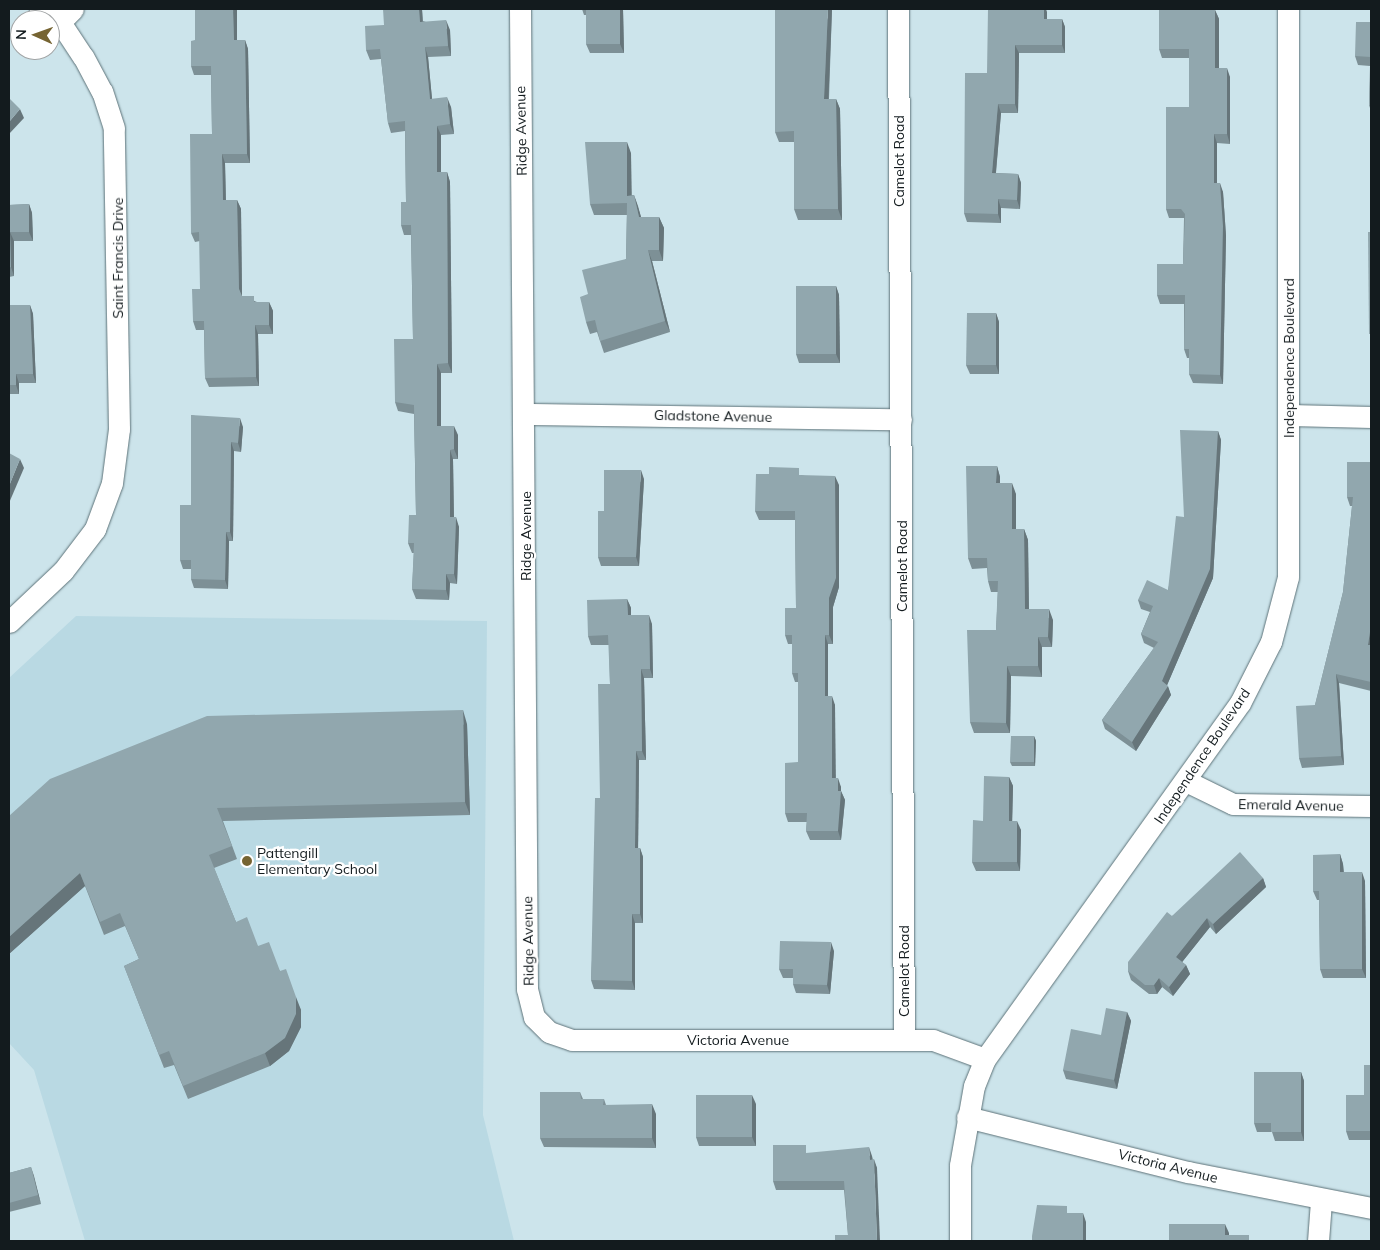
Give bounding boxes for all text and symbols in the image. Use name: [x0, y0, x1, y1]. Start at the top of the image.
north arrow: [10, 10, 60, 60]
text: N: [12, 29, 30, 40]
street label: Ridge Avenue: [512, 86, 530, 176]
street label: Camelot Road: [891, 115, 907, 207]
street label: Saint Francis Drive: [110, 197, 126, 319]
street label: Independence Boulevard: [1281, 278, 1297, 438]
street label: Gladstone Avenue: [654, 407, 772, 425]
street label: Ridge Avenue: [518, 491, 534, 581]
street label: Camelot Road: [894, 520, 910, 612]
street label: Independence Boulevard: [1150, 685, 1254, 827]
street label: Emerald Avenue: [1238, 796, 1344, 814]
place label: Pattengill Elementary School: [257, 845, 377, 878]
marker: Pattengill Elementary School: [241, 855, 253, 867]
street label: Ridge Avenue: [519, 896, 537, 986]
street label: Camelot Road: [896, 925, 912, 1017]
street label: Victoria Avenue: [687, 1032, 789, 1048]
street label: Victoria Avenue: [1116, 1145, 1220, 1187]

